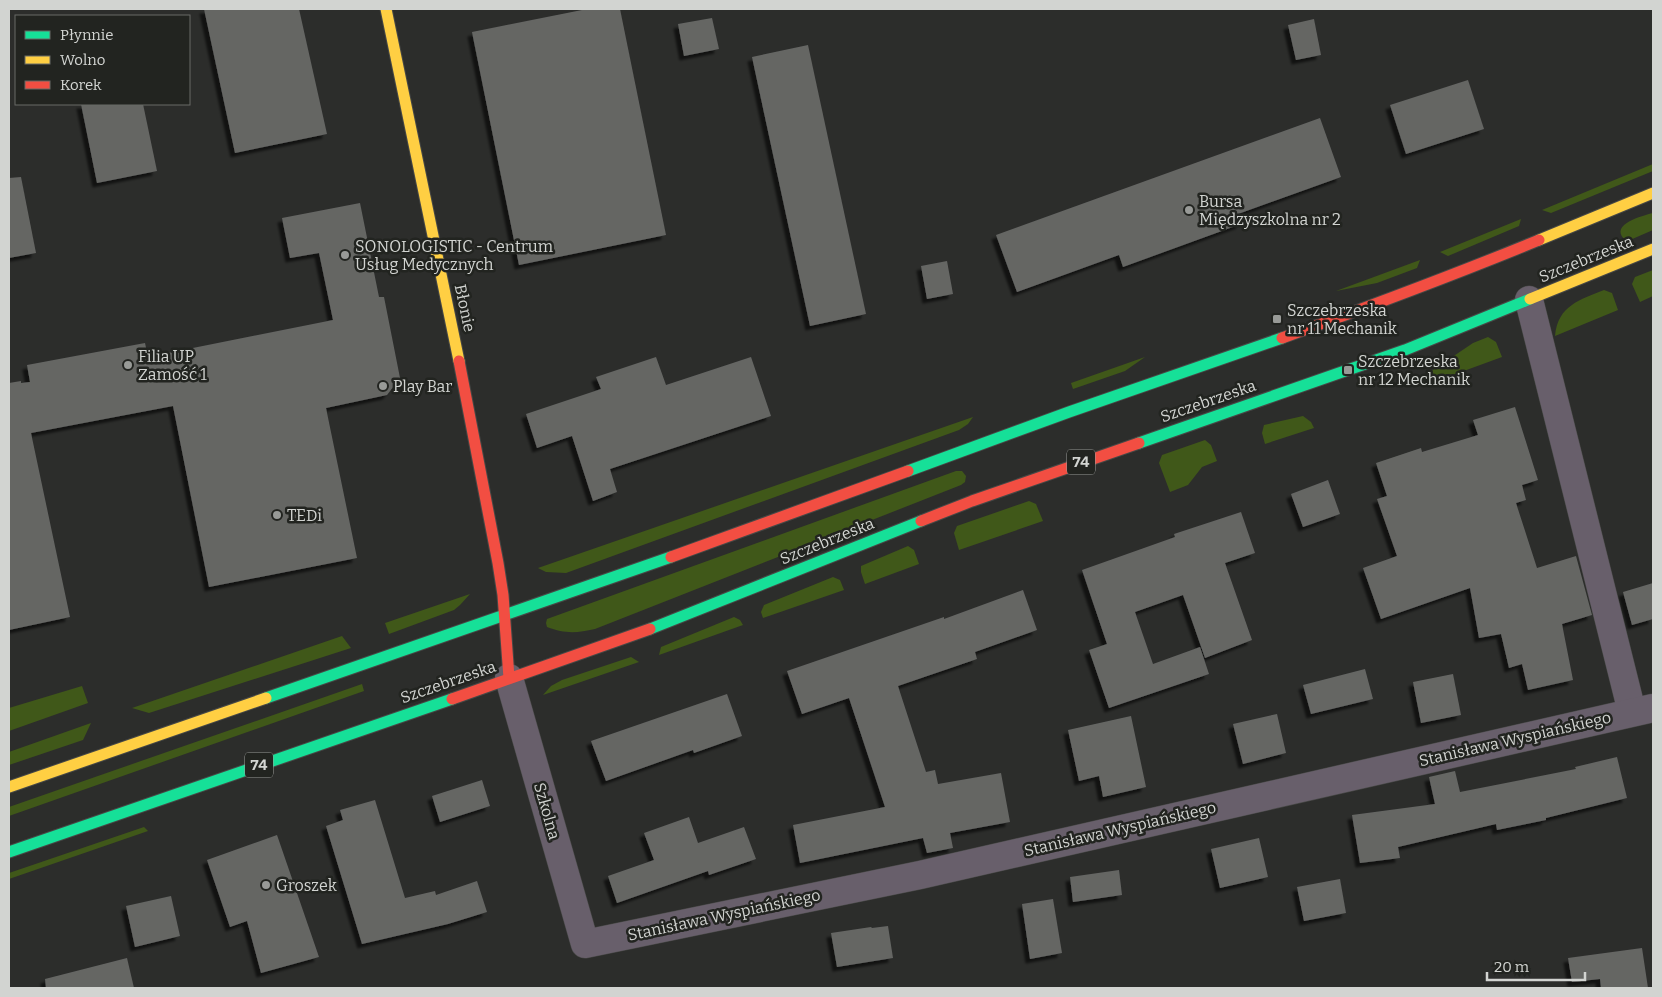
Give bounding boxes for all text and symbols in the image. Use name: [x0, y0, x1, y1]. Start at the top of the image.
legend: [15, 15, 190, 105]
text: Płynnie: [60, 26, 114, 44]
text: Wolno: [60, 51, 105, 69]
text: Korek: [60, 76, 102, 94]
place label: Bursa Międzyszkolna nr 2: [1199, 192, 1341, 229]
marker: Bursa Międzyszkolna nr 2: [1183, 204, 1195, 216]
street label: Szczebrzeska: [1536, 231, 1636, 286]
place label: SONOLOGISTIC - Centrum Usług Medycznych: [355, 237, 553, 274]
marker: SONOLOGISTIC - Centrum Usług Medycznych: [339, 249, 351, 261]
street label: Błonie: [451, 282, 479, 334]
place label: Szczebrzeska nr 11 Mechanik: [1287, 301, 1397, 338]
marker: Szczebrzeska nr 11 Mechanik: [1271, 313, 1283, 325]
place label: Filia UP Zamość 1: [138, 347, 207, 384]
place label: Szczebrzeska nr 12 Mechanik: [1358, 352, 1470, 389]
marker: Filia UP Zamość 1: [122, 359, 134, 371]
marker: Szczebrzeska nr 12 Mechanik: [1342, 364, 1354, 376]
street label: Szczebrzeska: [1158, 376, 1258, 426]
place label: Play Bar: [393, 377, 452, 396]
marker: Play Bar: [377, 380, 389, 392]
road number: 74: [1067, 450, 1095, 474]
place label: TEDi: [287, 506, 322, 525]
marker: TEDi: [271, 509, 283, 521]
street label: Szczebrzeska: [777, 513, 877, 568]
street label: Szczebrzeska: [398, 657, 498, 707]
street label: Stanisława Wyspiańskiego: [1417, 708, 1613, 770]
road number: 74: [245, 752, 273, 778]
street label: Szkolna: [530, 780, 564, 842]
street label: Stanisława Wyspiańskiego: [1022, 798, 1218, 860]
place label: Groszek: [276, 876, 337, 895]
marker: Groszek: [260, 879, 272, 891]
street label: Stanisława Wyspiańskiego: [626, 885, 822, 945]
scale bar: [1487, 950, 1584, 982]
text: 20 m: [1494, 958, 1530, 976]

